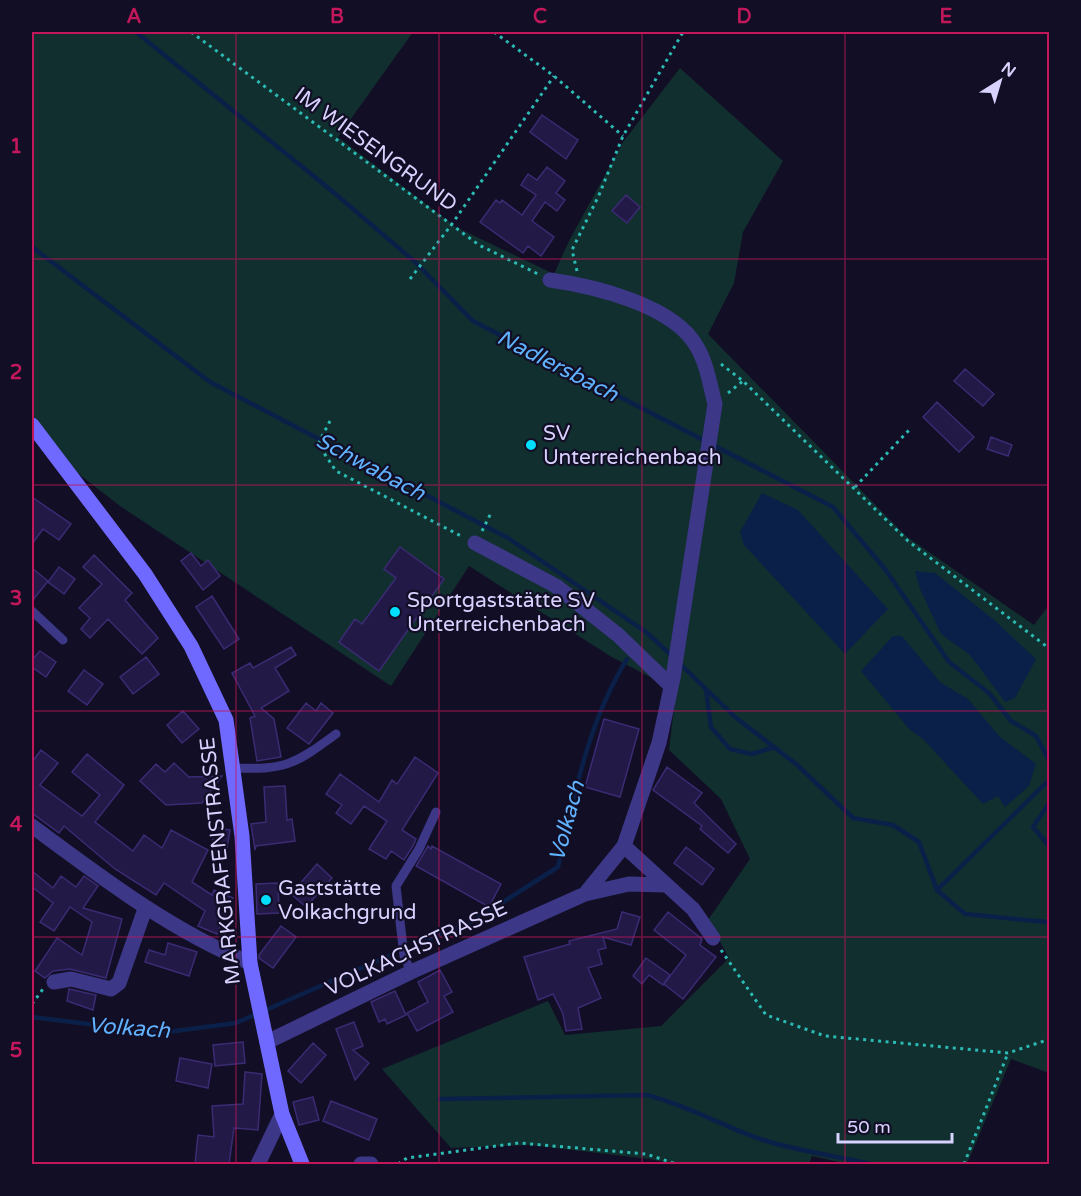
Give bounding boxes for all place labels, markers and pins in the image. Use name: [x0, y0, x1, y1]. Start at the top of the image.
place label: SV Unterreichenbach: [543, 421, 721, 470]
marker: SV Unterreichenbach: [524, 438, 538, 452]
place label: Sportgaststätte SV Unterreichenbach: [407, 588, 595, 637]
marker: Sportgaststätte SV Unterreichenbach: [388, 605, 402, 619]
place label: Gaststätte Volkachgrund: [278, 876, 417, 925]
marker: Gaststätte Volkachgrund: [259, 893, 273, 907]

